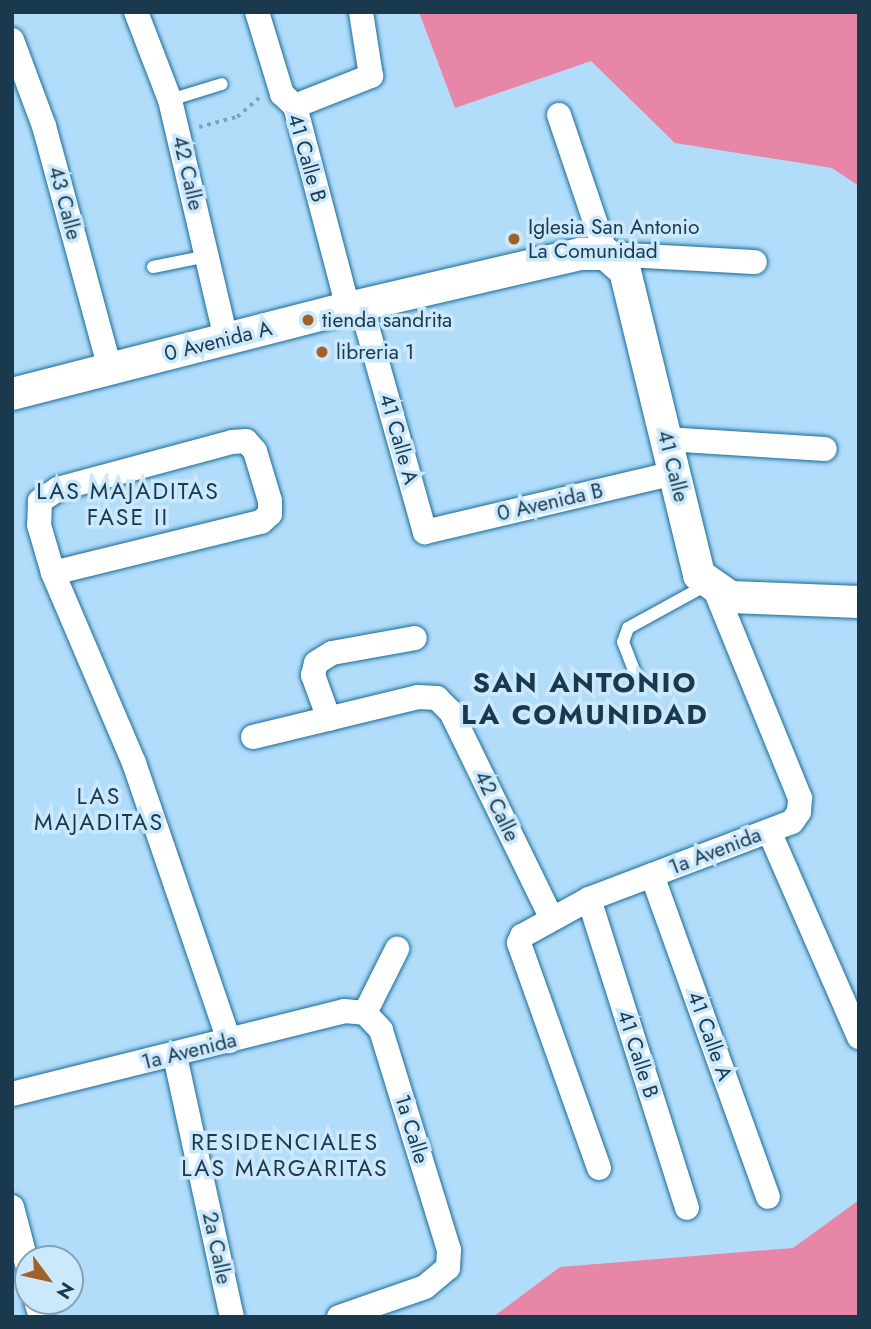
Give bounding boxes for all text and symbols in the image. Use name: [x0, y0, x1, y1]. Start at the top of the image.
street label: 41 Calle B: [282, 111, 332, 205]
street label: 42 Calle: [167, 133, 209, 213]
street label: 43 Calle: [43, 164, 87, 242]
place label: Iglesia San Antonio La Comunidad: [528, 214, 699, 264]
marker: Iglesia San Antonio La Comunidad: [506, 231, 522, 247]
place label: tienda sandrita: [322, 307, 452, 333]
marker: tienda sandrita: [300, 312, 316, 328]
street label: 0 Avenida A: [162, 315, 274, 367]
place label: libreria 1: [336, 339, 414, 365]
marker: libreria 1: [314, 344, 330, 360]
street label: 41 Calle A: [374, 391, 424, 487]
street label: 41 Calle: [652, 428, 694, 504]
district label: LAS MAJADITAS FASE II: [38, 477, 218, 531]
street label: 0 Avenida B: [495, 478, 605, 526]
district label: SAN ANTONIO LA COMUNIDAD: [463, 666, 707, 732]
street label: 42 Calle: [469, 767, 525, 845]
district label: LAS MAJADITAS: [35, 782, 163, 836]
street label: 1a Avenida: [665, 822, 765, 880]
street label: 41 Calle A: [682, 988, 738, 1084]
street label: 41 Calle B: [612, 1007, 664, 1101]
street label: 1a Avenida: [139, 1027, 239, 1075]
street label: 1a Calle: [390, 1091, 434, 1167]
district label: RESIDENCIALES LAS MARGARITAS: [183, 1128, 387, 1182]
street label: 2a Calle: [197, 1210, 237, 1286]
north arrow: [14, 1245, 84, 1315]
text: N: [50, 1277, 81, 1304]

